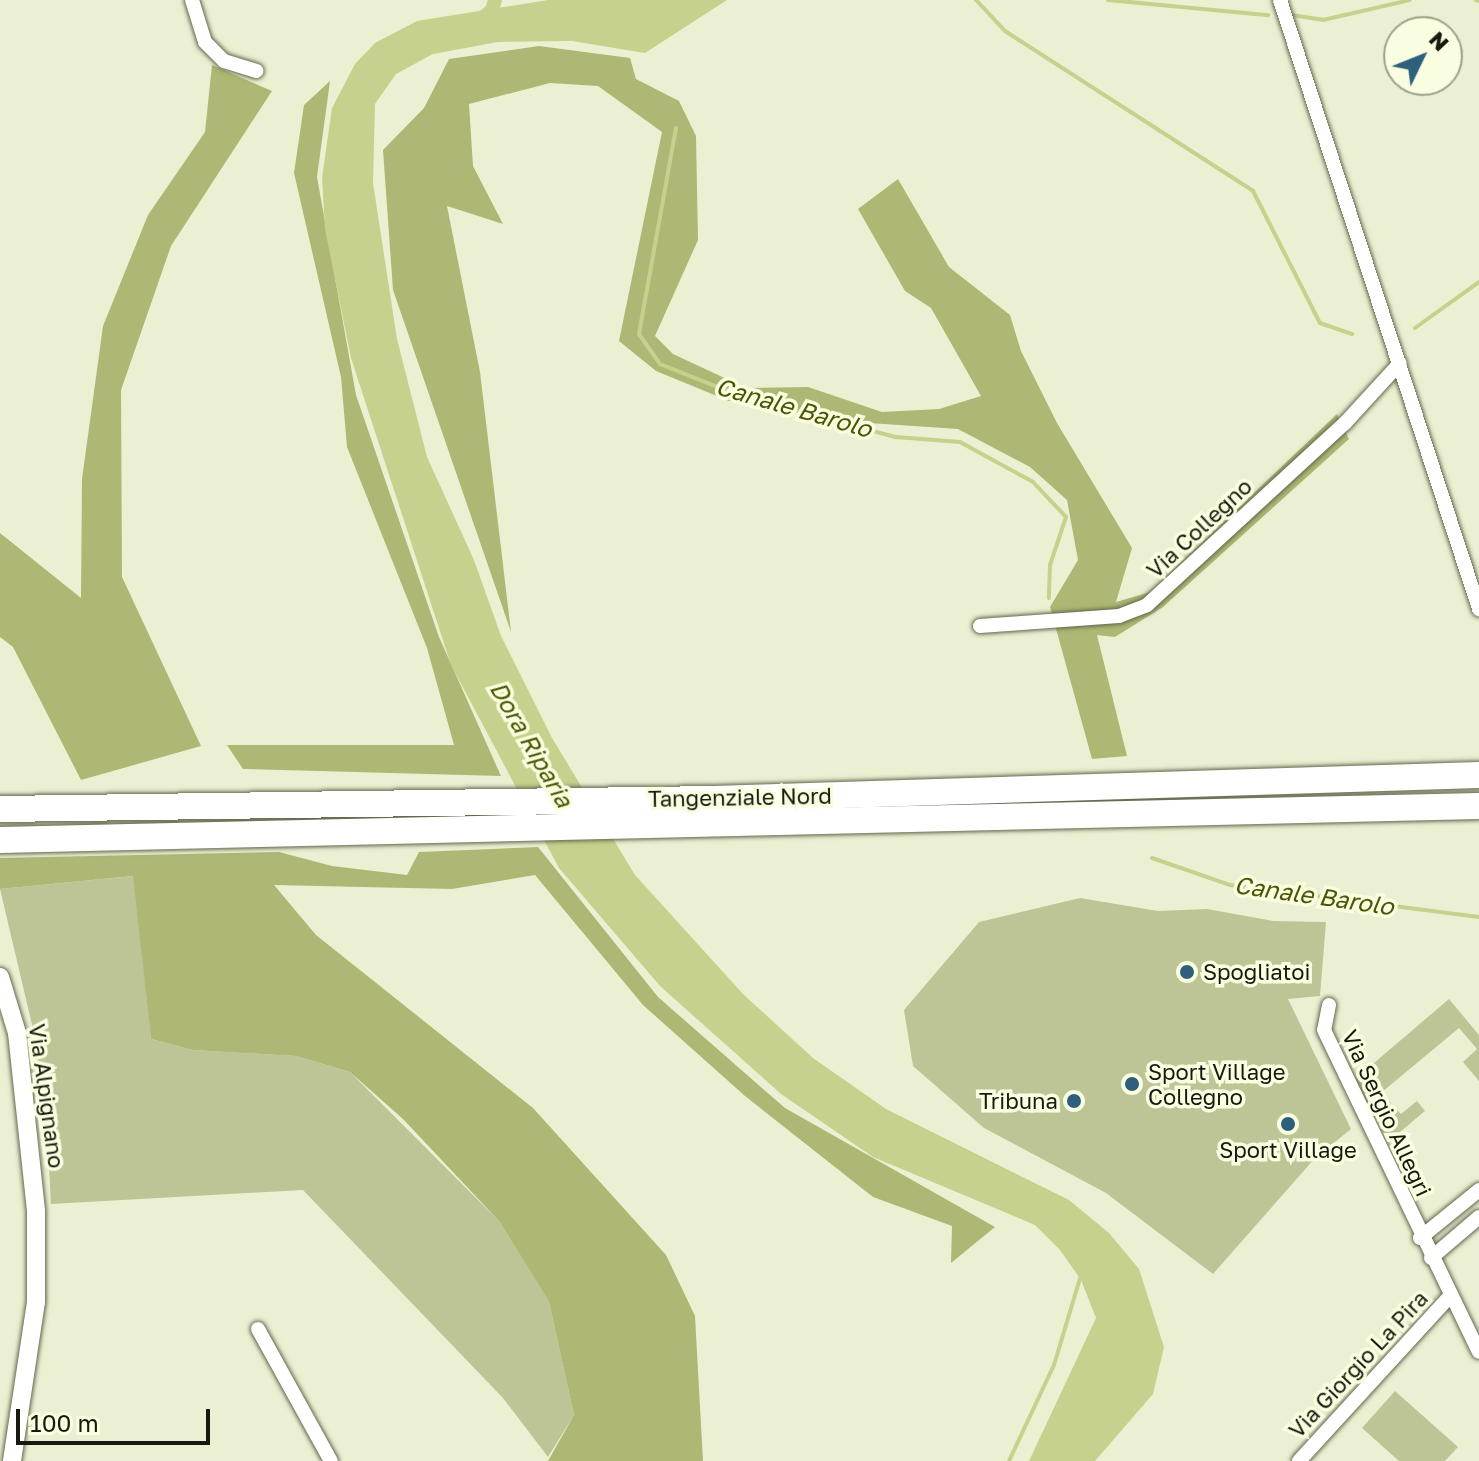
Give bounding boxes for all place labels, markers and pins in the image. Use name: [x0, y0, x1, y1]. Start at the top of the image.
place label: Spogliatoi: [1203, 959, 1310, 985]
marker: Spogliatoi: [1178, 963, 1196, 981]
place label: Sport Village Collegno: [1148, 1058, 1286, 1110]
marker: Sport Village Collegno: [1123, 1075, 1141, 1093]
place label: Tribuna: [979, 1088, 1058, 1114]
marker: Tribuna: [1065, 1092, 1083, 1110]
marker: Sport Village: [1279, 1115, 1297, 1133]
place label: Sport Village: [1219, 1137, 1357, 1163]

